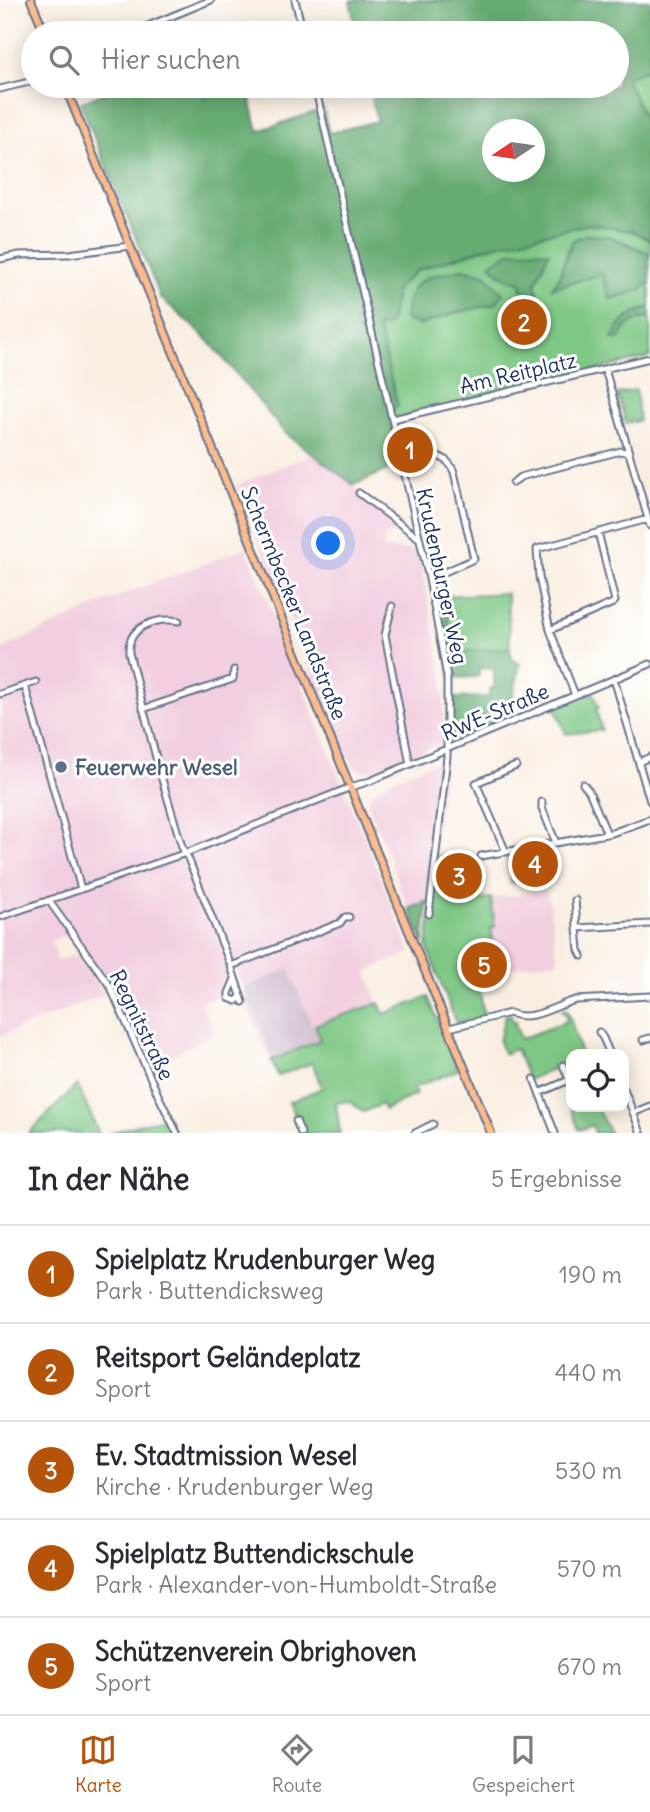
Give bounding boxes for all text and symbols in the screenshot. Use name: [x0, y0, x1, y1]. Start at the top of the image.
search box: [21, 21, 629, 98]
icon: search: [45, 41, 83, 79]
text: Hier suchen: [101, 43, 241, 76]
north arrow: [482, 119, 545, 182]
pin: 2: [501, 296, 547, 348]
street label: Am Reitplatz: [457, 346, 579, 400]
pin: 1: [387, 424, 433, 476]
street label: Schermbecker Landstraße: [235, 482, 353, 724]
street label: Krudenburger Weg: [410, 485, 474, 667]
your location: [311, 526, 345, 560]
street label: RWE-Straße: [437, 677, 553, 747]
place label: Feuerwehr Wesel: [75, 754, 238, 781]
marker: Feuerwehr Wesel: [53, 759, 69, 775]
pin: 4: [512, 838, 558, 890]
pin: 3: [436, 850, 482, 902]
pin: 5: [461, 939, 507, 991]
street label: Regnitstraße: [104, 965, 180, 1085]
map controls: [566, 1049, 629, 1112]
button: locate: [566, 1049, 629, 1112]
text: In der Nähe: [28, 1160, 190, 1198]
text: 5 Ergebnisse: [491, 1164, 622, 1193]
text: Spielplatz Krudenburger Weg: [95, 1243, 435, 1276]
text: 1: [46, 1260, 56, 1289]
text: 190 m: [559, 1260, 622, 1289]
text: Park · Buttendicksweg: [95, 1276, 324, 1305]
text: Reitsport Geländeplatz: [95, 1341, 361, 1374]
text: 2: [45, 1358, 57, 1387]
text: 440 m: [555, 1358, 622, 1387]
text: Sport: [95, 1374, 151, 1403]
text: Ev. Stadtmission Wesel: [95, 1439, 357, 1472]
text: 3: [44, 1456, 58, 1485]
text: 530 m: [555, 1456, 622, 1485]
text: Kirche · Krudenburger Weg: [95, 1472, 374, 1501]
text: Spielplatz Buttendickschule: [95, 1537, 414, 1570]
text: 4: [44, 1554, 58, 1583]
text: 570 m: [557, 1554, 622, 1583]
text: Park · Alexander-von-Humboldt-Straße: [95, 1570, 497, 1599]
text: Schützenverein Obrighoven: [95, 1635, 417, 1668]
text: 5: [44, 1652, 58, 1681]
text: 670 m: [557, 1652, 622, 1681]
text: Sport: [95, 1668, 151, 1697]
tab: Karte: [75, 1731, 122, 1797]
tab: Route: [272, 1731, 322, 1797]
tab: Gespeichert: [472, 1731, 575, 1797]

